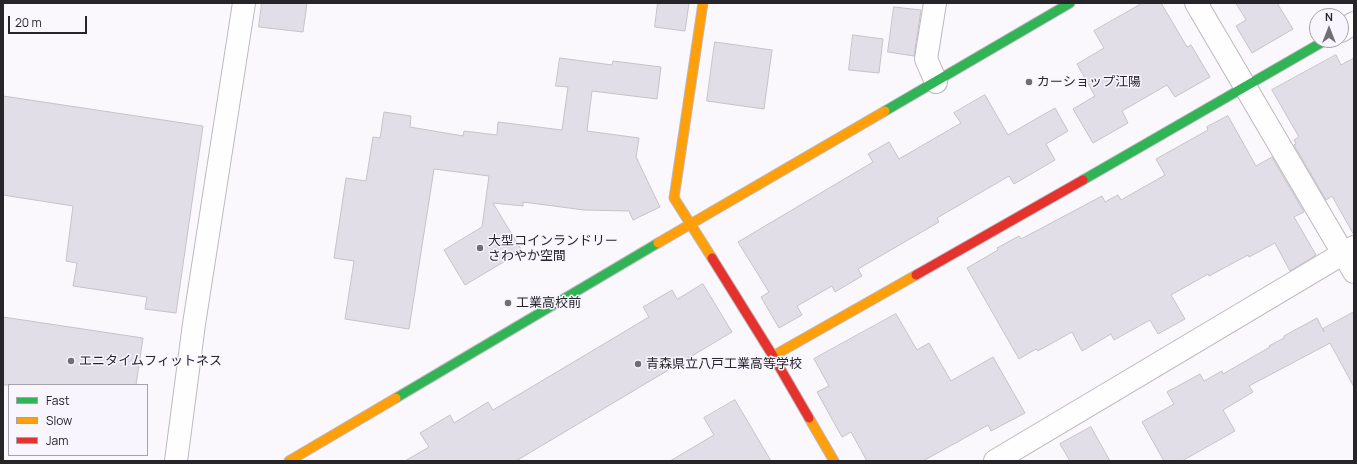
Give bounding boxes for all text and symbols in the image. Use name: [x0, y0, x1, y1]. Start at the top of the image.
scale bar: [10, 8, 89, 34]
north arrow: [1309, 8, 1349, 48]
text: N: [1325, 9, 1333, 24]
text: 20 m: [15, 14, 42, 31]
place label: カーショップ江陽: [1037, 74, 1141, 90]
marker: カーショップ江陽: [1024, 77, 1034, 87]
place label: 大型コインランドリー さわやか空間: [488, 233, 618, 264]
marker: 大型コインランドリー さわやか空間: [475, 243, 485, 253]
place label: 工業高校前: [516, 295, 581, 311]
marker: 工業高校前: [503, 298, 513, 308]
place label: エニタイムフィットネス: [79, 353, 222, 369]
marker: エニタイムフィットネス: [66, 356, 76, 366]
place label: 青森県立八戸工業高等学校: [646, 356, 802, 372]
marker: 青森県立八戸工業高等学校: [633, 359, 643, 369]
legend: [8, 384, 148, 456]
text: Fast: [46, 392, 70, 409]
text: Slow: [46, 412, 72, 429]
text: Jam: [46, 432, 68, 449]

